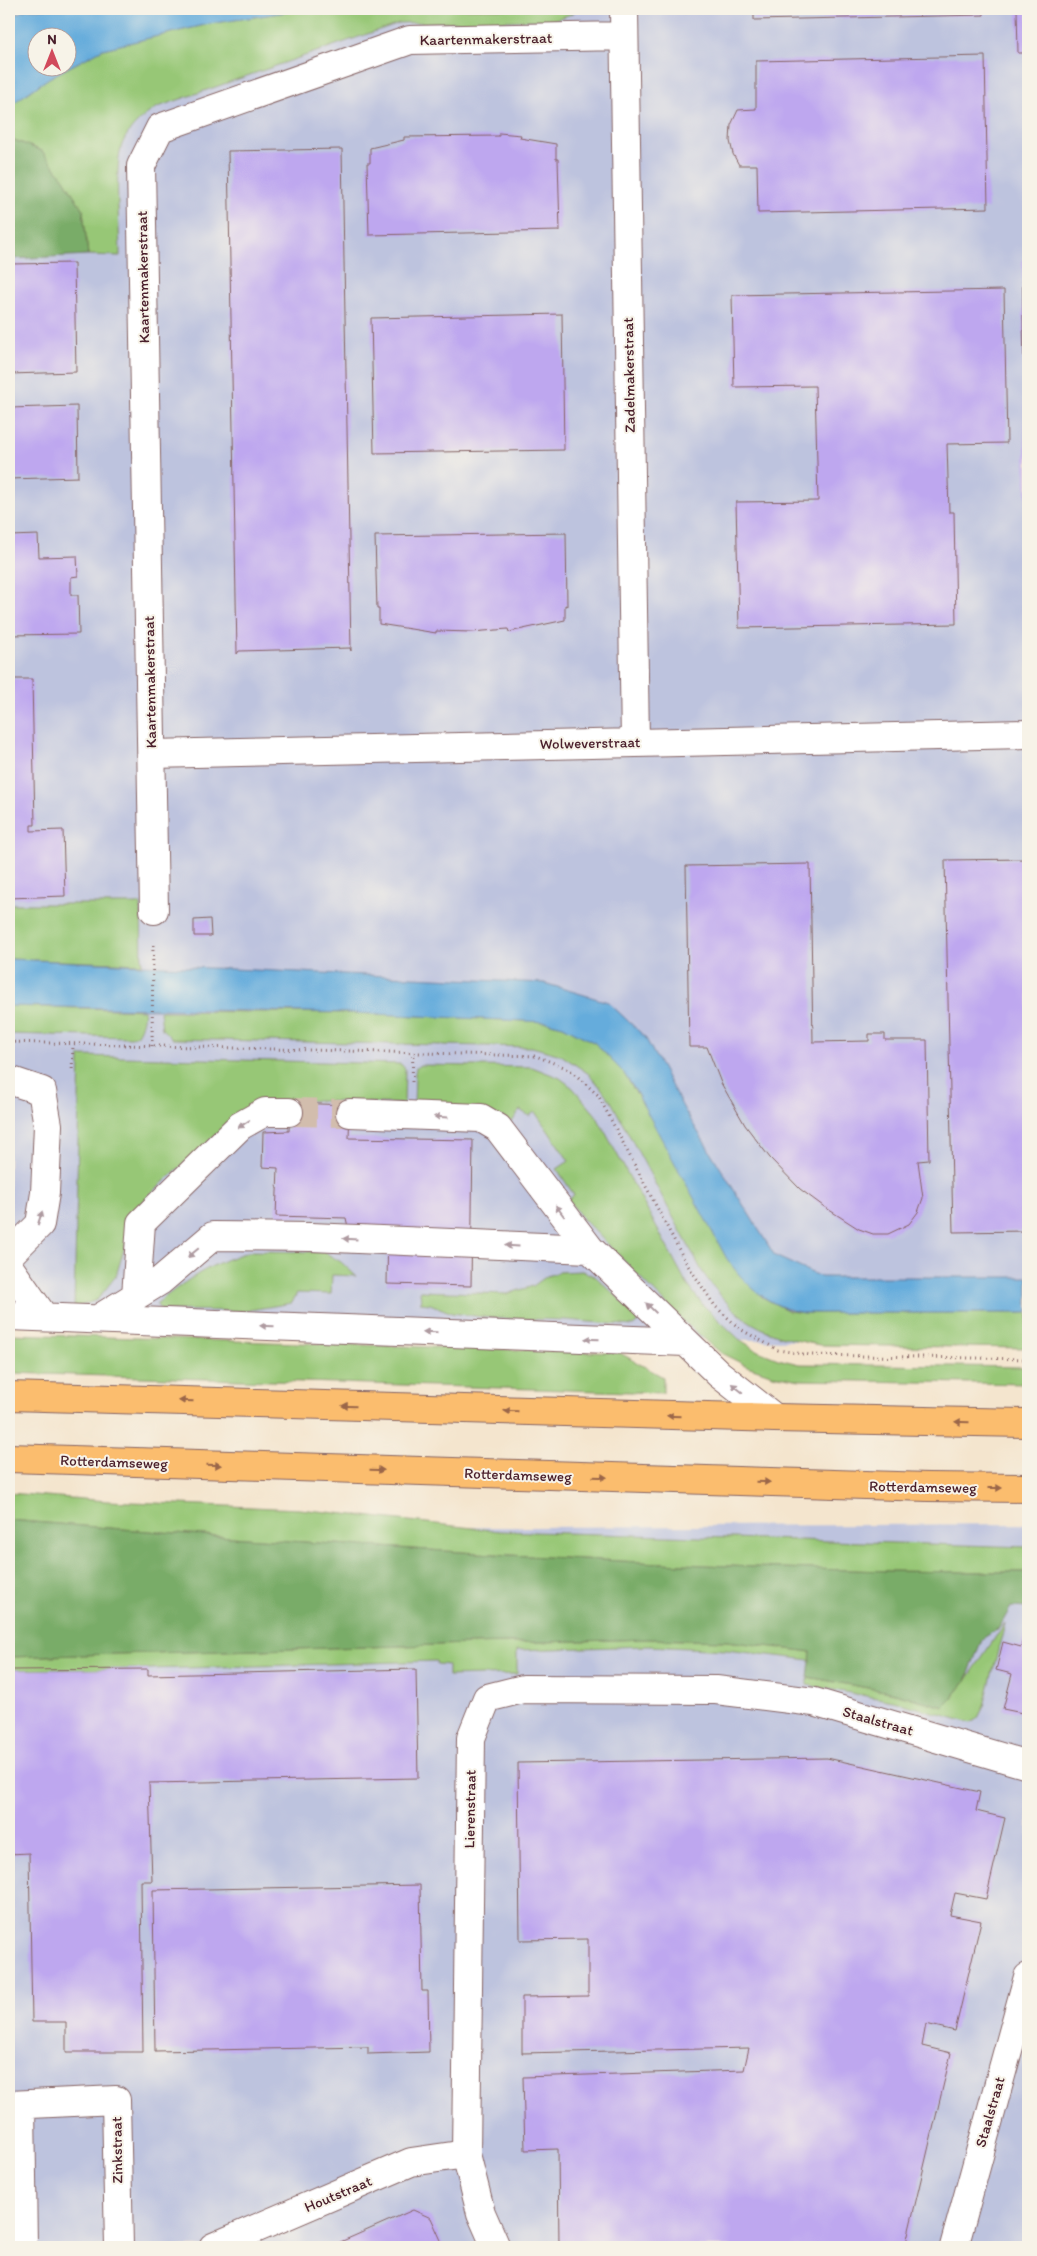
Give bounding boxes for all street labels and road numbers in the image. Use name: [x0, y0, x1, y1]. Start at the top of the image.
street label: Kaartenmakerstraat: [420, 29, 553, 49]
street label: Kaartenmakerstraat: [133, 210, 153, 343]
street label: Zadelmakerstraat: [619, 317, 639, 433]
street label: Kaartenmakerstraat: [140, 615, 160, 748]
street label: Wolweverstraat: [539, 733, 641, 753]
street label: Rotterdamseweg: [60, 1451, 168, 1473]
street label: Rotterdamseweg: [464, 1464, 572, 1486]
street label: Rotterdamseweg: [869, 1477, 977, 1497]
street label: Staalstraat: [841, 1702, 916, 1740]
street label: Lierenstraat: [460, 1769, 480, 1848]
street label: Staalstraat: [971, 2074, 1009, 2149]
street label: Zinkstraat: [107, 2116, 127, 2184]
street label: Houtstraat: [302, 2172, 375, 2216]

